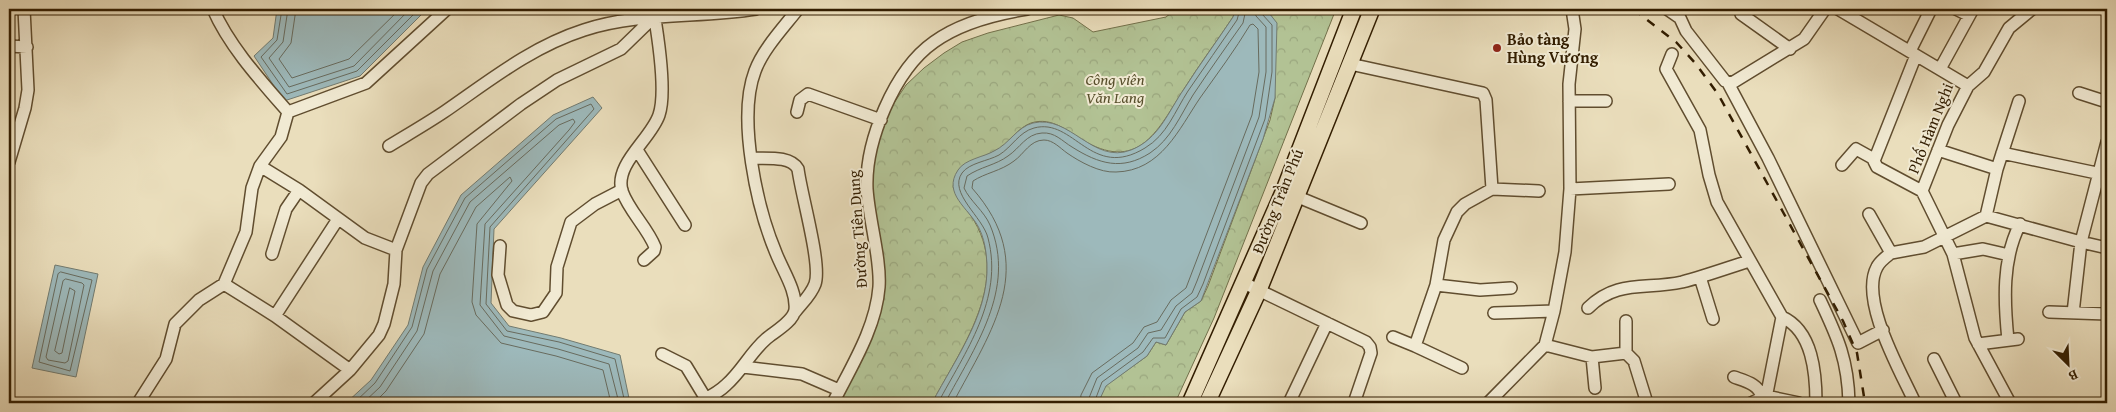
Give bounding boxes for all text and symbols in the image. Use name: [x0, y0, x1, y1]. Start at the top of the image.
place label: Bảo tàng Hùng Vương: [1507, 27, 1599, 69]
marker: Bảo tàng Hùng Vương: [1491, 42, 1503, 54]
park label: Công viên Văn Lang: [1085, 67, 1145, 109]
street label: Phố Hàm Nghi: [1901, 79, 1959, 177]
street label: Đường Trần Phú: [1245, 145, 1309, 257]
street label: Đường Tiên Dung: [841, 169, 873, 289]
north arrow: [2044, 340, 2094, 390]
text: B: [2065, 365, 2081, 387]

